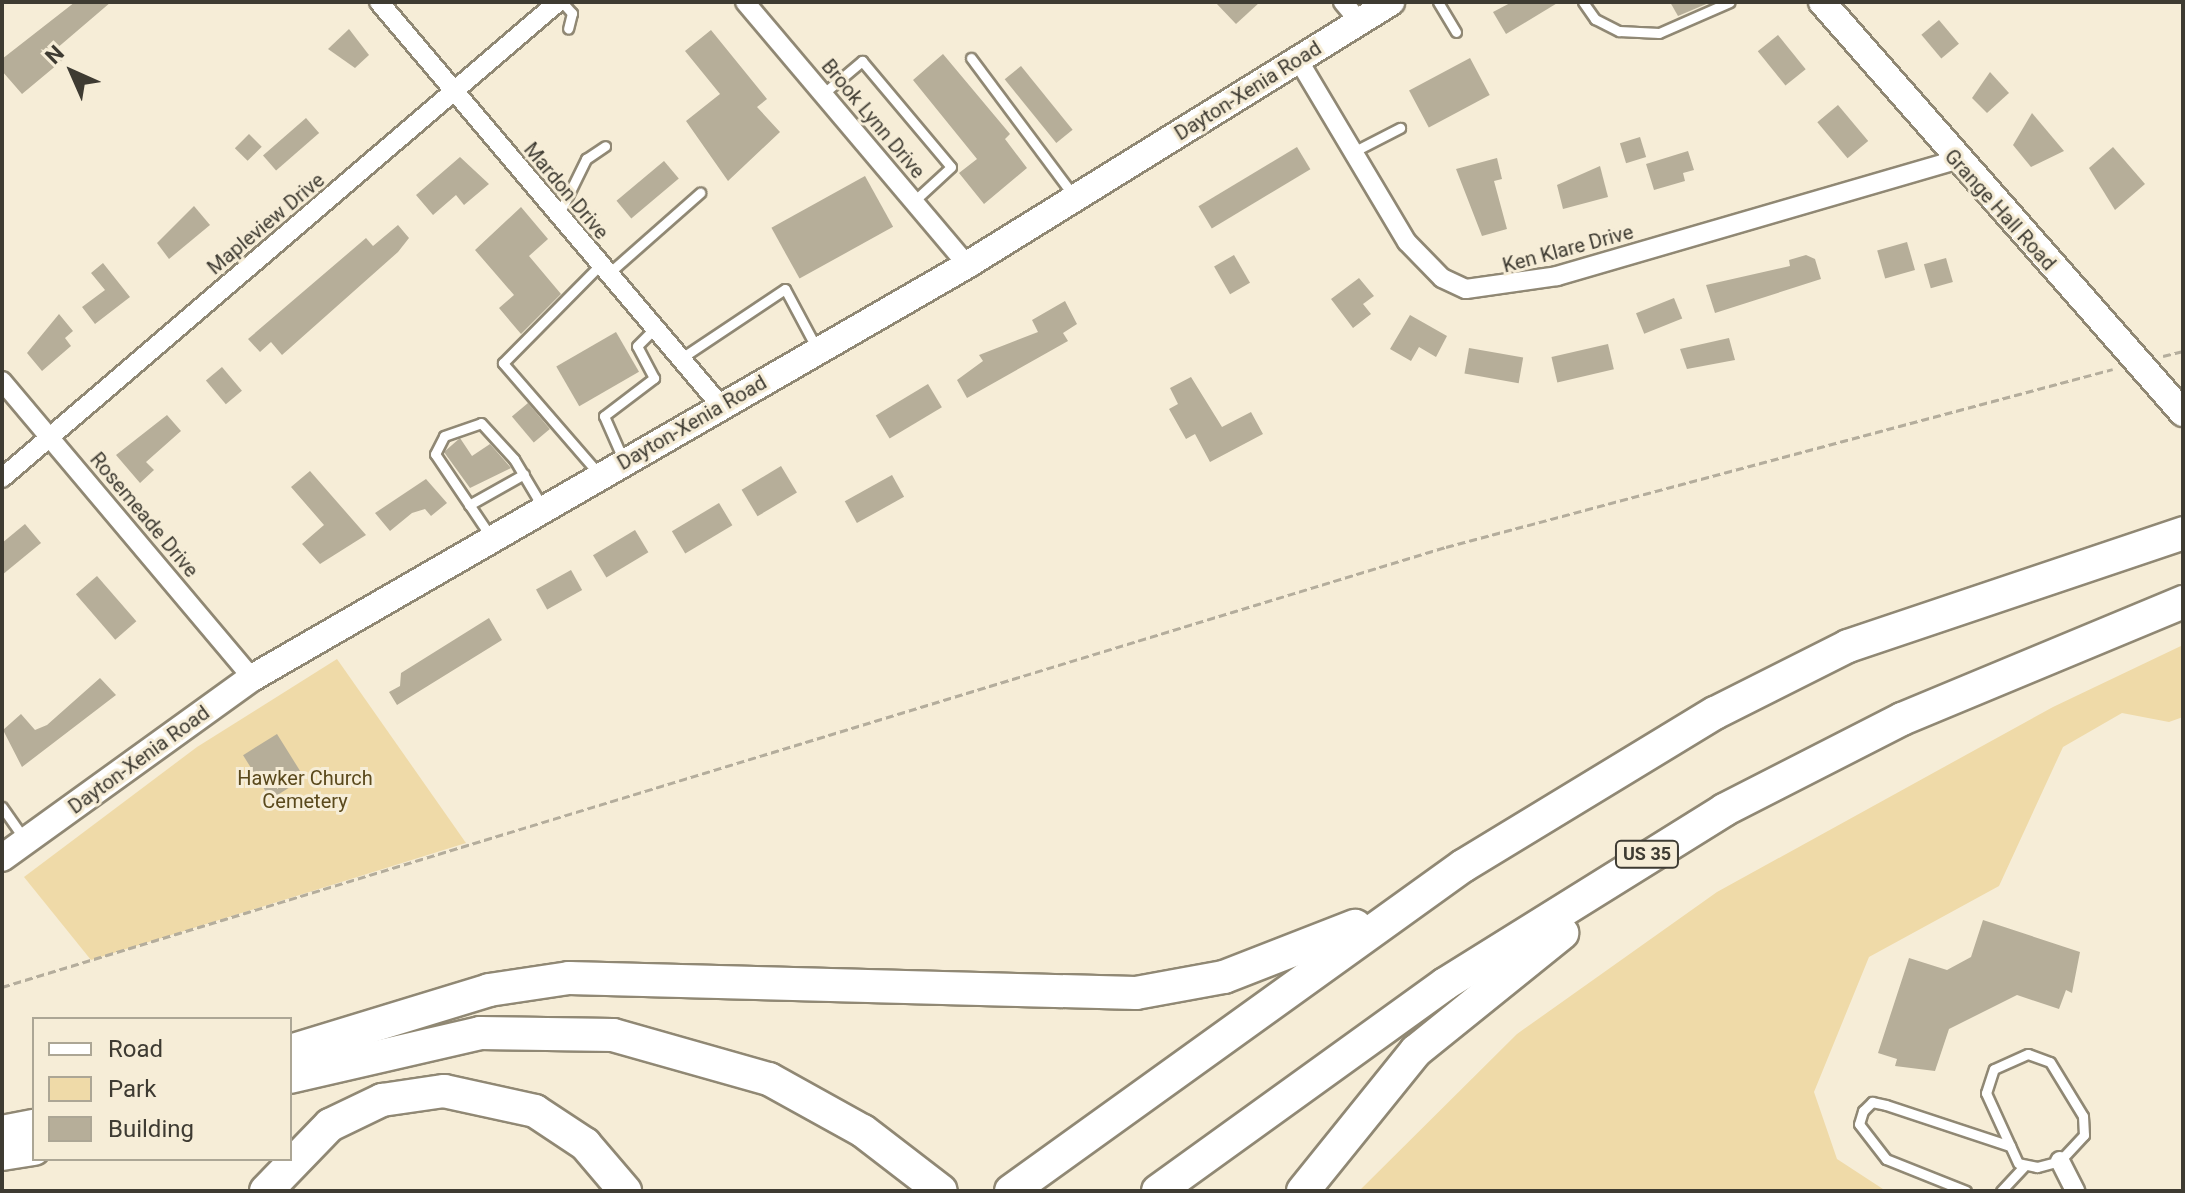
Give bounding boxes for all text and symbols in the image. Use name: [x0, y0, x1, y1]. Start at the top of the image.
north arrow: [32, 32, 112, 112]
street label: Dayton-Xenia Road: [1170, 36, 1326, 146]
text: N: [40, 40, 69, 69]
street label: Brook Lynn Drive: [816, 55, 930, 183]
street label: Mardon Drive: [519, 138, 613, 244]
street label: Grange Hall Road: [1939, 145, 2061, 275]
street label: Mapleview Drive: [203, 168, 329, 280]
street label: Ken Klare Drive: [1500, 220, 1636, 278]
street label: Dayton-Xenia Road: [613, 371, 771, 475]
street label: Rosemeade Drive: [85, 448, 203, 582]
street label: Dayton-Xenia Road: [64, 701, 214, 819]
park label: Hawker Church Cemetery: [237, 767, 373, 814]
road number: US 35: [1613, 840, 1681, 868]
legend: [32, 1017, 292, 1161]
text: Road: [108, 1035, 163, 1063]
text: Park: [108, 1075, 156, 1103]
text: Building: [108, 1115, 194, 1143]

